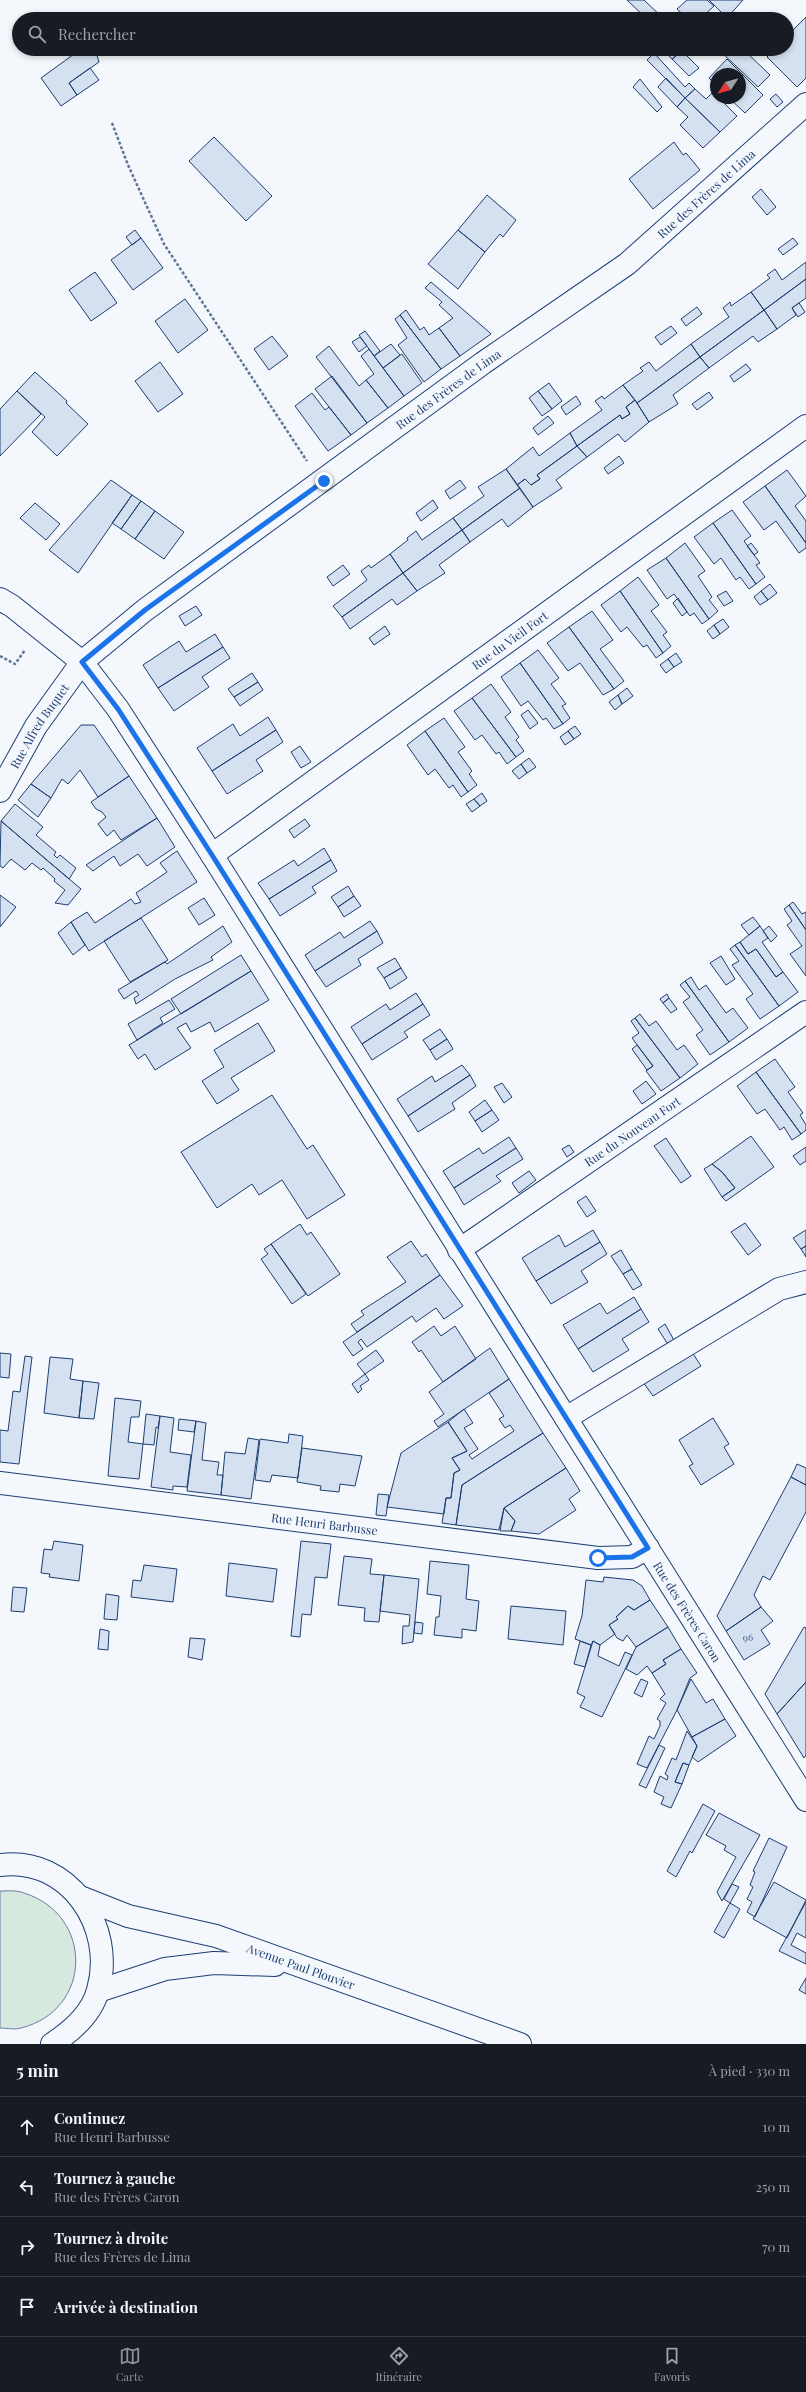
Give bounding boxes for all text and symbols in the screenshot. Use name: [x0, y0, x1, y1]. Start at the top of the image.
search box: [12, 12, 794, 56]
icon: search: [26, 23, 48, 45]
text: Rechercher: [58, 24, 136, 44]
north arrow: [710, 68, 746, 104]
street label: Rue des Frères de Lima: [654, 145, 758, 241]
street label: Rue des Frères de Lima: [392, 345, 504, 432]
route end: [315, 472, 333, 490]
street label: Rue du Vieil Fort: [468, 607, 551, 673]
street label: Rue Alfred Buquet: [6, 679, 73, 771]
street label: Rue du Nouveau Fort: [581, 1092, 684, 1170]
street label: Rue Henri Barbusse: [270, 1509, 379, 1538]
route start: [589, 1549, 607, 1567]
street label: Rue des Frères Caron: [650, 1558, 725, 1665]
house number: 96: [743, 1630, 753, 1644]
street label: Avenue Paul Plouvier: [244, 1939, 358, 1993]
text: 5 min: [16, 2059, 59, 2081]
text: À pied · 330 m: [709, 2062, 790, 2079]
text: Continuez: [54, 2108, 125, 2128]
icon: ahead: [16, 2116, 38, 2138]
text: 10 m: [763, 2118, 790, 2135]
text: Rue Henri Barbusse: [54, 2128, 170, 2145]
text: Tournez à gauche: [54, 2168, 176, 2188]
icon: left: [16, 2176, 38, 2198]
text: 250 m: [756, 2178, 790, 2195]
text: Rue des Frères Caron: [54, 2188, 179, 2205]
text: Tournez à droite: [54, 2228, 168, 2248]
icon: right: [16, 2236, 38, 2258]
text: 70 m: [762, 2238, 790, 2255]
text: Rue des Frères de Lima: [54, 2248, 190, 2265]
icon: arrive: [16, 2296, 38, 2318]
text: Arrivée à destination: [54, 2297, 198, 2317]
tab: Carte: [116, 2345, 143, 2384]
tab: Itinéraire: [375, 2345, 422, 2384]
tab: Favoris: [654, 2345, 690, 2384]

